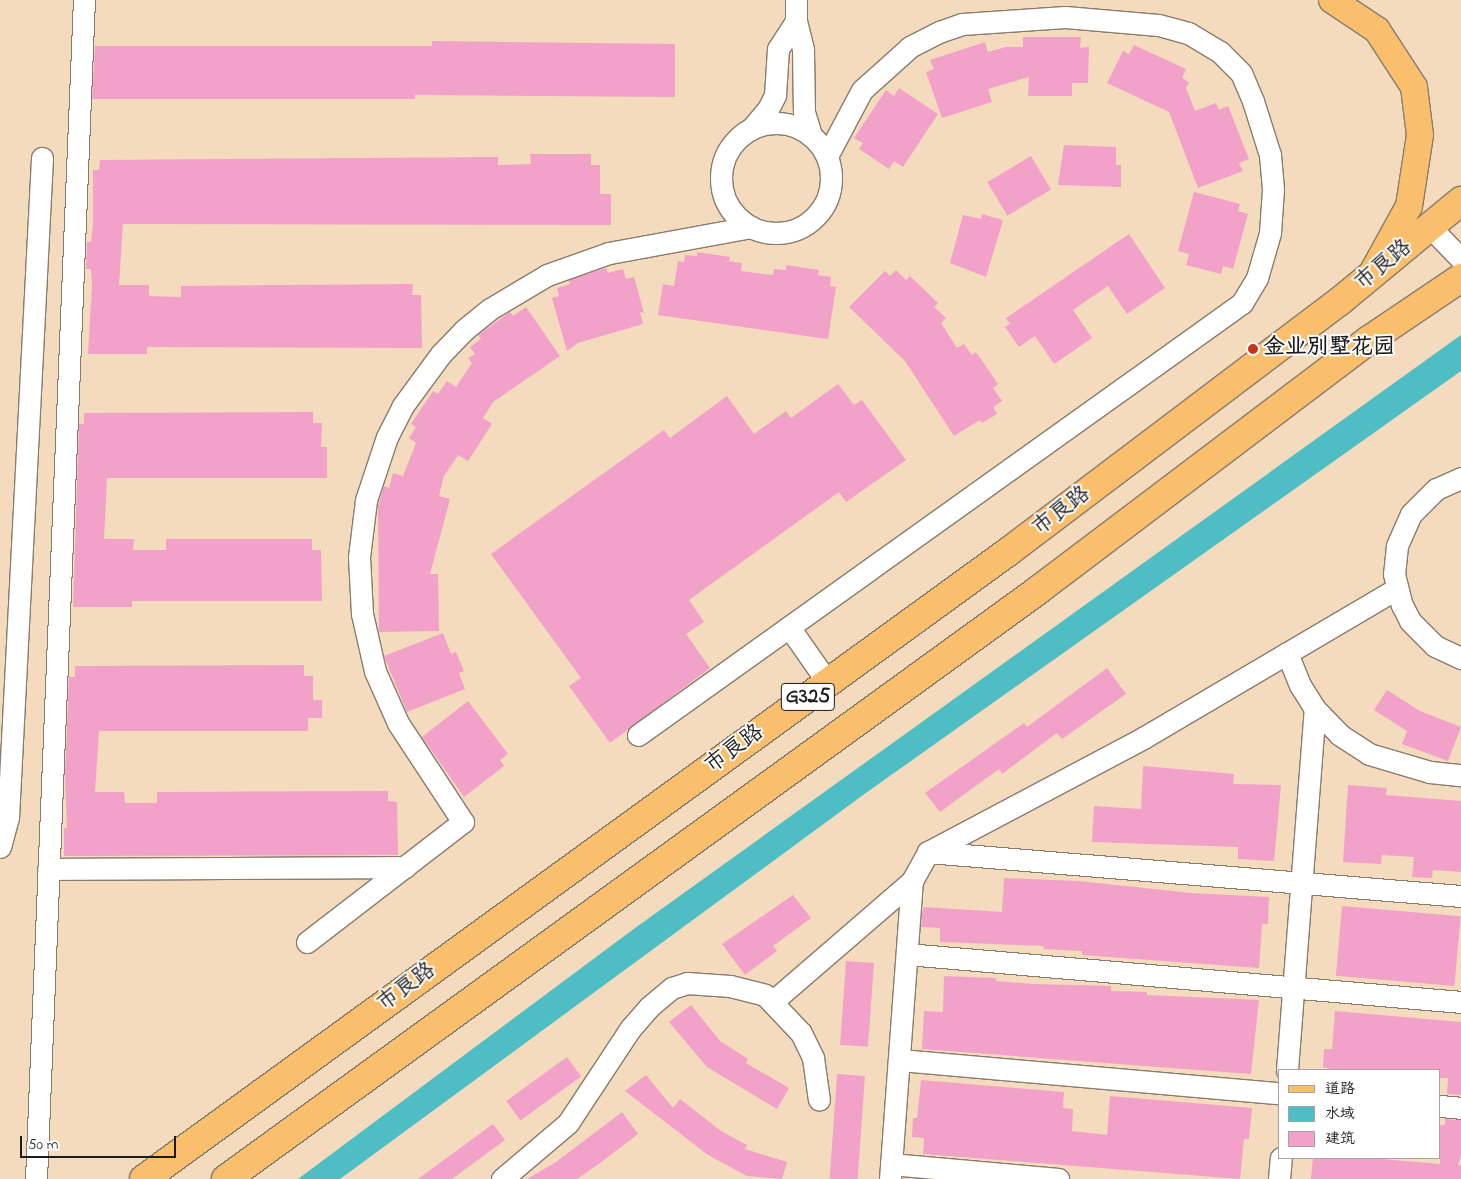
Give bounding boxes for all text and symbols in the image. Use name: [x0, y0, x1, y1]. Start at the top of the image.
street label: 市良路: [1350, 235, 1418, 297]
place label: 金业别墅花园: [1263, 336, 1395, 362]
marker: 金业别墅花园: [1247, 343, 1259, 355]
street label: 市良路: [1028, 482, 1096, 542]
road number: G325: [780, 679, 836, 716]
street label: 市良路: [701, 720, 769, 780]
street label: 市良路: [373, 958, 441, 1018]
legend: [1278, 1069, 1441, 1159]
text: 道路: [1325, 1078, 1355, 1100]
text: 水域: [1325, 1103, 1355, 1125]
scale bar: [22, 1126, 179, 1158]
text: 建筑: [1325, 1128, 1355, 1150]
text: 50 m: [28, 1134, 58, 1156]

